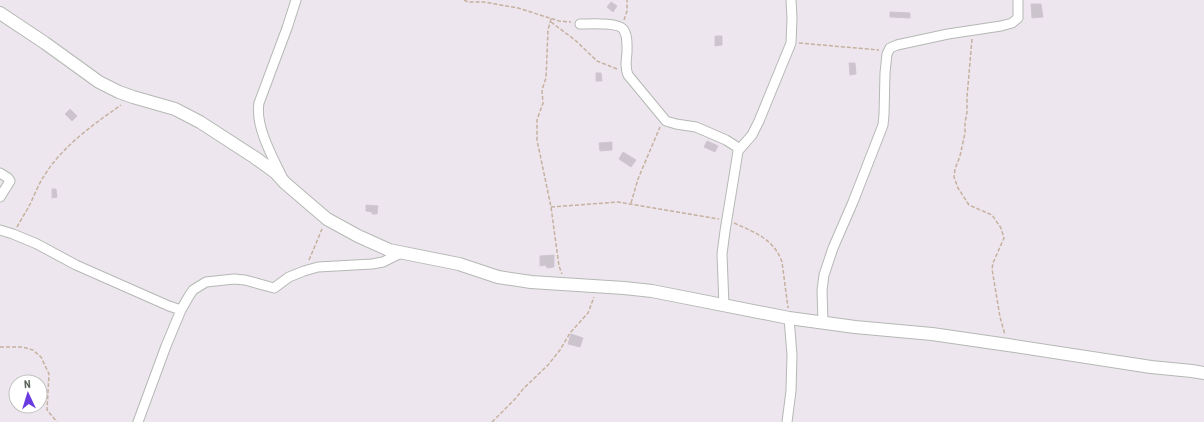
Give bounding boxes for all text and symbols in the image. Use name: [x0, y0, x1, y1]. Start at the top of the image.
north arrow: [8, 374, 48, 414]
text: N: [24, 378, 31, 391]

